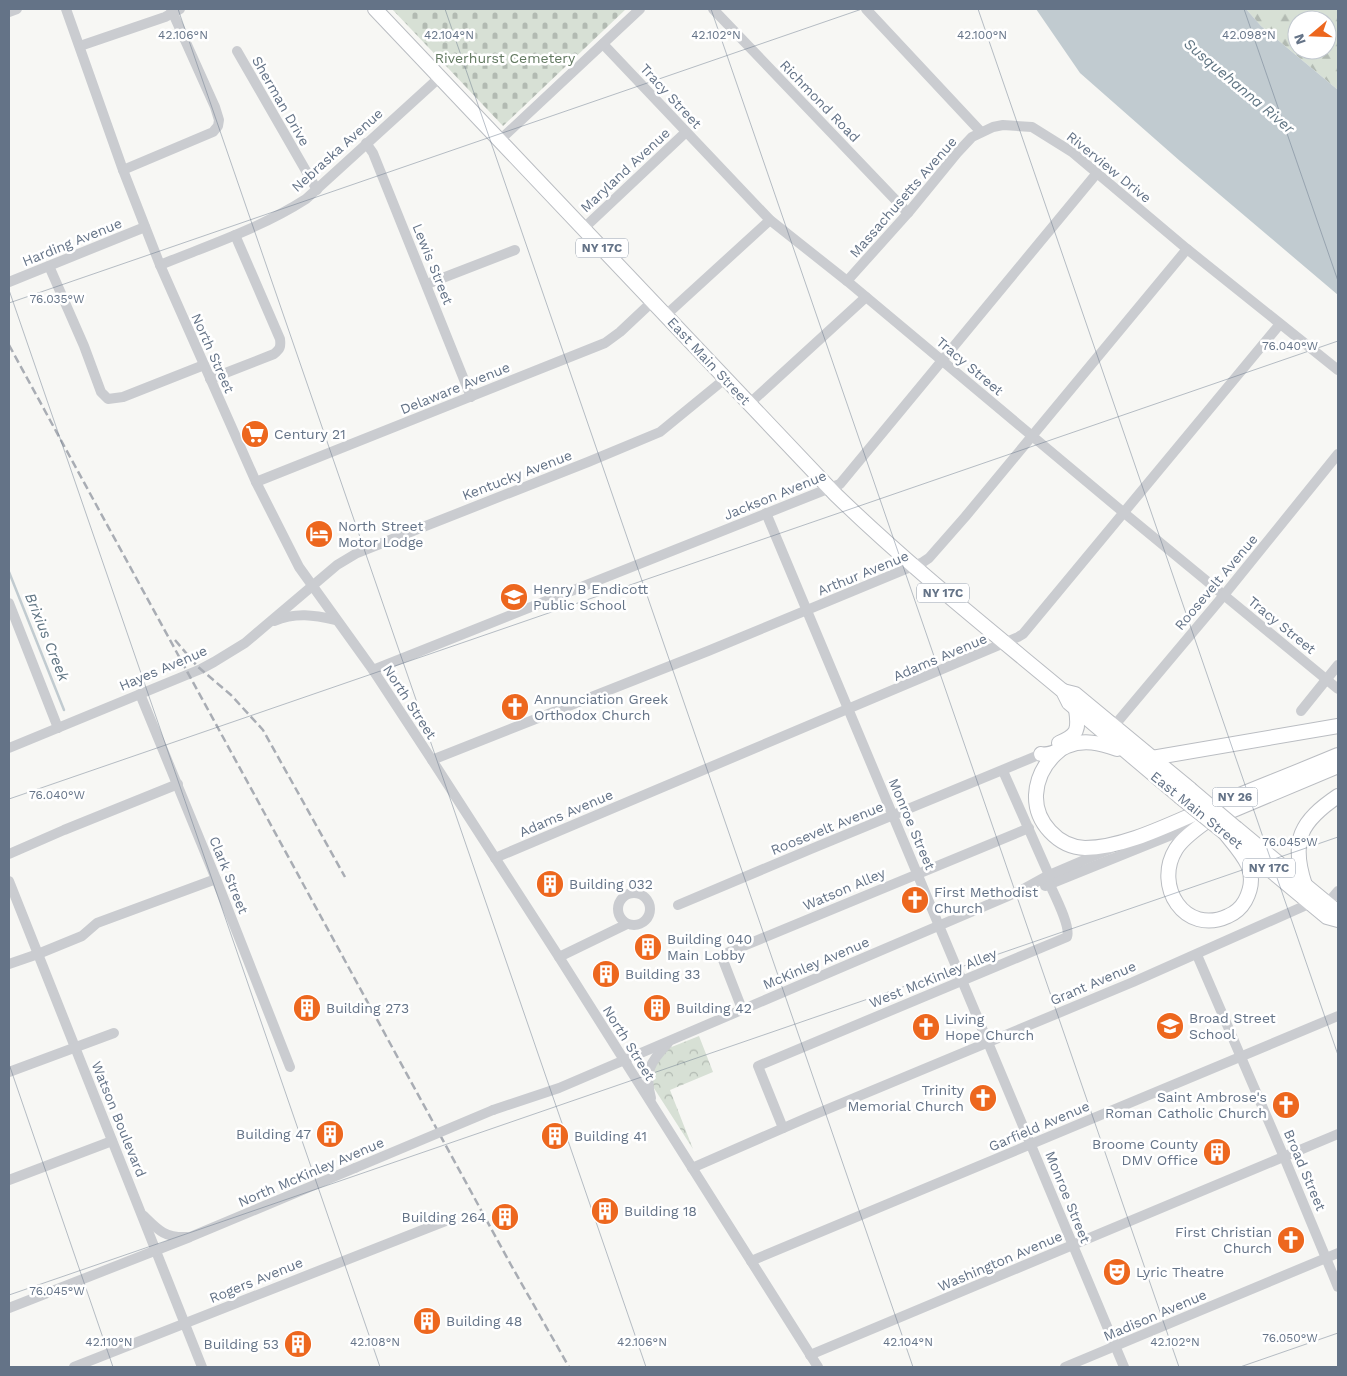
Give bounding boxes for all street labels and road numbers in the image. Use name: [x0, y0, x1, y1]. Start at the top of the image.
street label: Sherman Drive: [249, 53, 313, 149]
street label: Richmond Road: [777, 57, 863, 145]
street label: Tracy Street: [637, 60, 705, 132]
street label: Nebraska Avenue: [288, 105, 386, 195]
street label: Maryland Avenue: [577, 125, 673, 215]
street label: Riverview Drive: [1064, 128, 1154, 206]
street label: Massachusetts Avenue: [846, 133, 960, 261]
street label: Harding Avenue: [20, 215, 124, 269]
street label: Lewis Street: [410, 221, 457, 307]
road number: NY 17C: [576, 238, 628, 258]
street label: North Street: [188, 311, 238, 395]
street label: East Main Street: [664, 314, 754, 408]
street label: Tracy Street: [933, 333, 1007, 399]
street label: Delaware Avenue: [398, 359, 512, 417]
street label: Kentucky Avenue: [460, 447, 574, 503]
street label: Jackson Avenue: [721, 467, 829, 523]
street label: Roosevelt Avenue: [1171, 531, 1261, 633]
street label: Arthur Avenue: [815, 547, 911, 599]
road number: NY 17C: [917, 584, 969, 602]
street label: Tracy Street: [1245, 593, 1319, 657]
street label: Adams Avenue: [891, 630, 989, 684]
street label: Hayes Avenue: [117, 642, 209, 694]
street label: North Street: [380, 662, 440, 742]
street label: East Main Street: [1148, 768, 1246, 852]
street label: Monroe Street: [886, 776, 939, 872]
street label: Adams Avenue: [517, 786, 615, 840]
road number: NY 26: [1212, 788, 1258, 806]
street label: Roosevelt Avenue: [768, 798, 886, 858]
street label: Clark Street: [206, 834, 252, 916]
road number: NY 17C: [1243, 858, 1295, 878]
street label: Watson Alley: [800, 864, 888, 914]
street label: McKinley Avenue: [760, 933, 872, 993]
street label: West McKinley Alley: [867, 945, 1000, 1011]
street label: Grant Avenue: [1048, 958, 1138, 1008]
street label: North Street: [600, 1003, 658, 1084]
street label: Watson Boulevard: [88, 1059, 150, 1179]
street label: Garfield Avenue: [986, 1098, 1092, 1154]
street label: Broad Street: [1281, 1127, 1329, 1213]
street label: North McKinley Avenue: [236, 1134, 386, 1210]
street label: Monroe Street: [1042, 1149, 1094, 1245]
street label: Washington Avenue: [935, 1228, 1065, 1294]
street label: Rogers Avenue: [207, 1254, 305, 1306]
street label: Madison Avenue: [1101, 1286, 1209, 1344]

